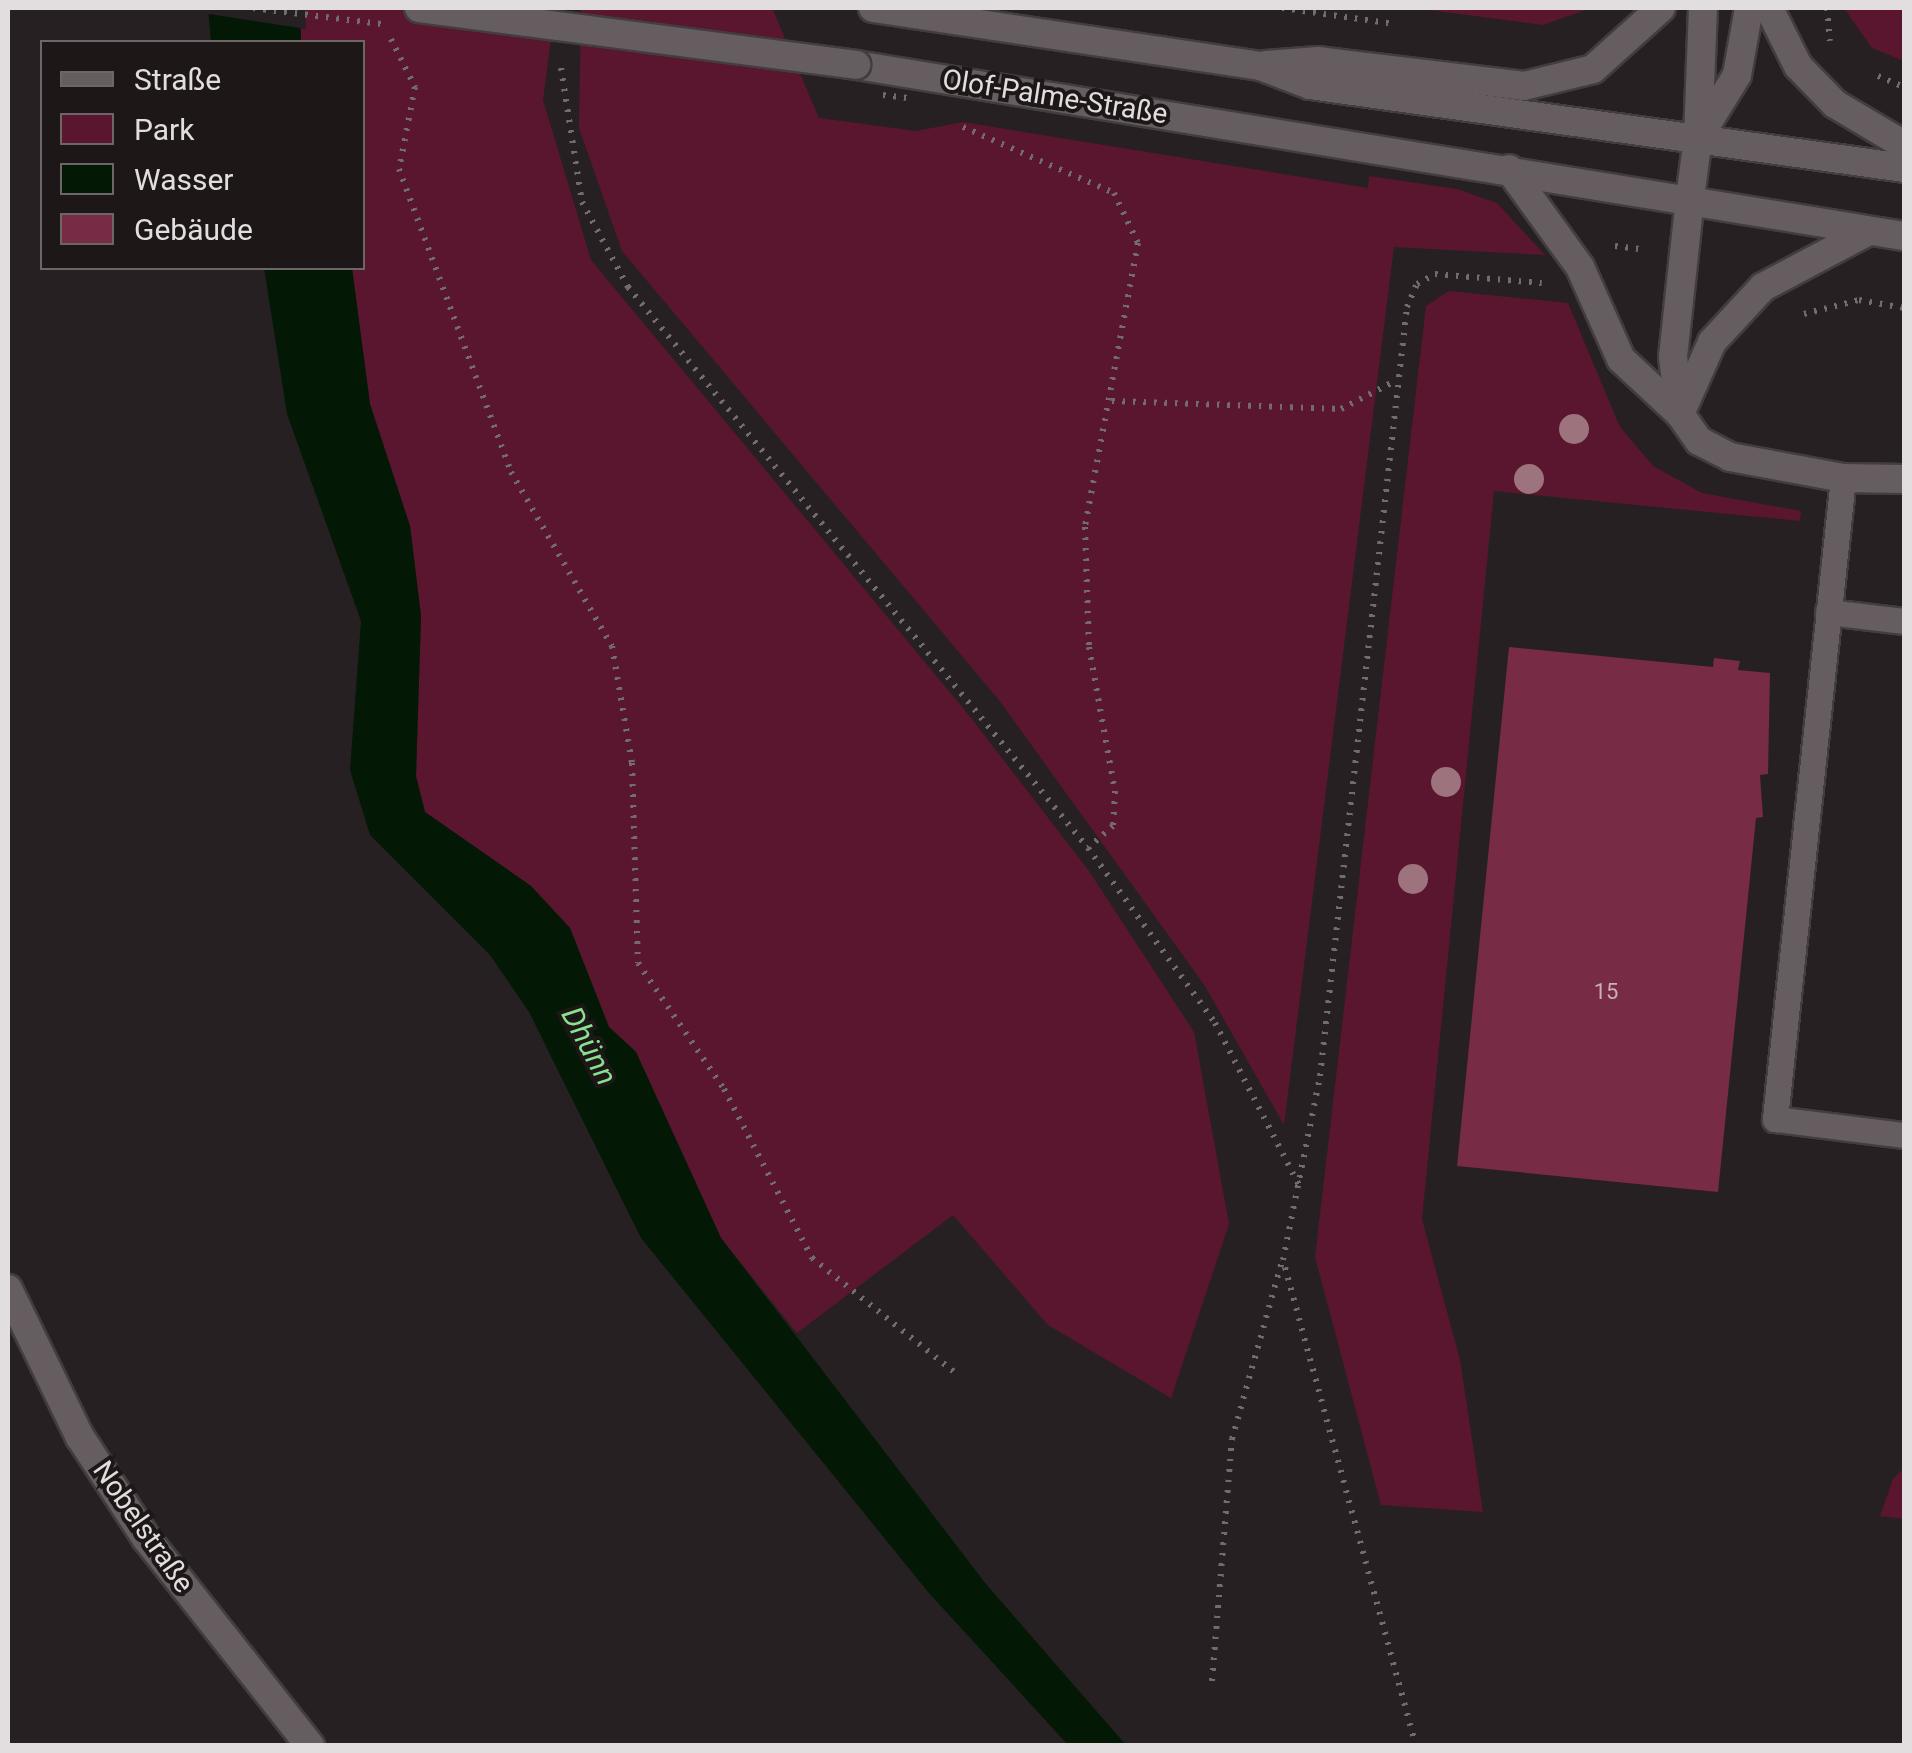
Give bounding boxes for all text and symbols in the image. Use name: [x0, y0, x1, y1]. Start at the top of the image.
legend: [40, 40, 365, 270]
text: Straße: [134, 62, 221, 97]
street label: Olof-Palme-Straße: [940, 63, 1170, 131]
text: Park: [134, 112, 194, 147]
text: Wasser: [134, 162, 234, 197]
text: Gebäude: [134, 212, 253, 247]
house number: 15: [1594, 979, 1618, 1005]
water label: Dhünn: [554, 1001, 624, 1091]
street label: Nobelstraße: [85, 1455, 201, 1599]

